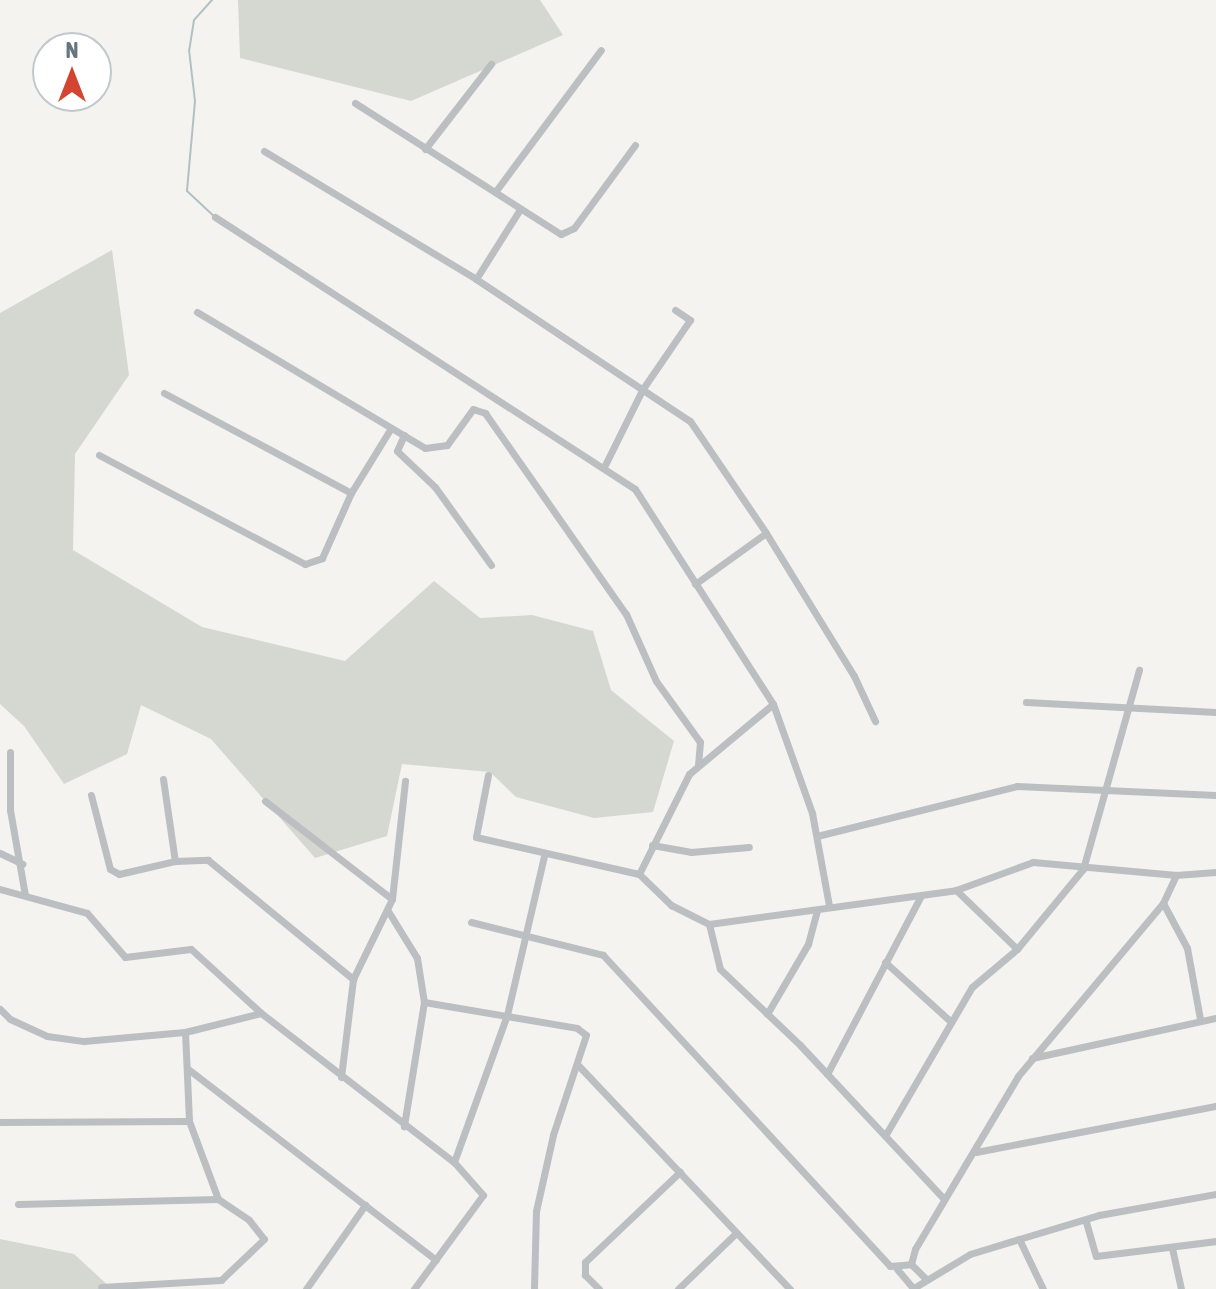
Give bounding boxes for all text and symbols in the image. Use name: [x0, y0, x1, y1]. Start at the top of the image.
north arrow: [32, 32, 112, 112]
text: N: [66, 37, 78, 63]

